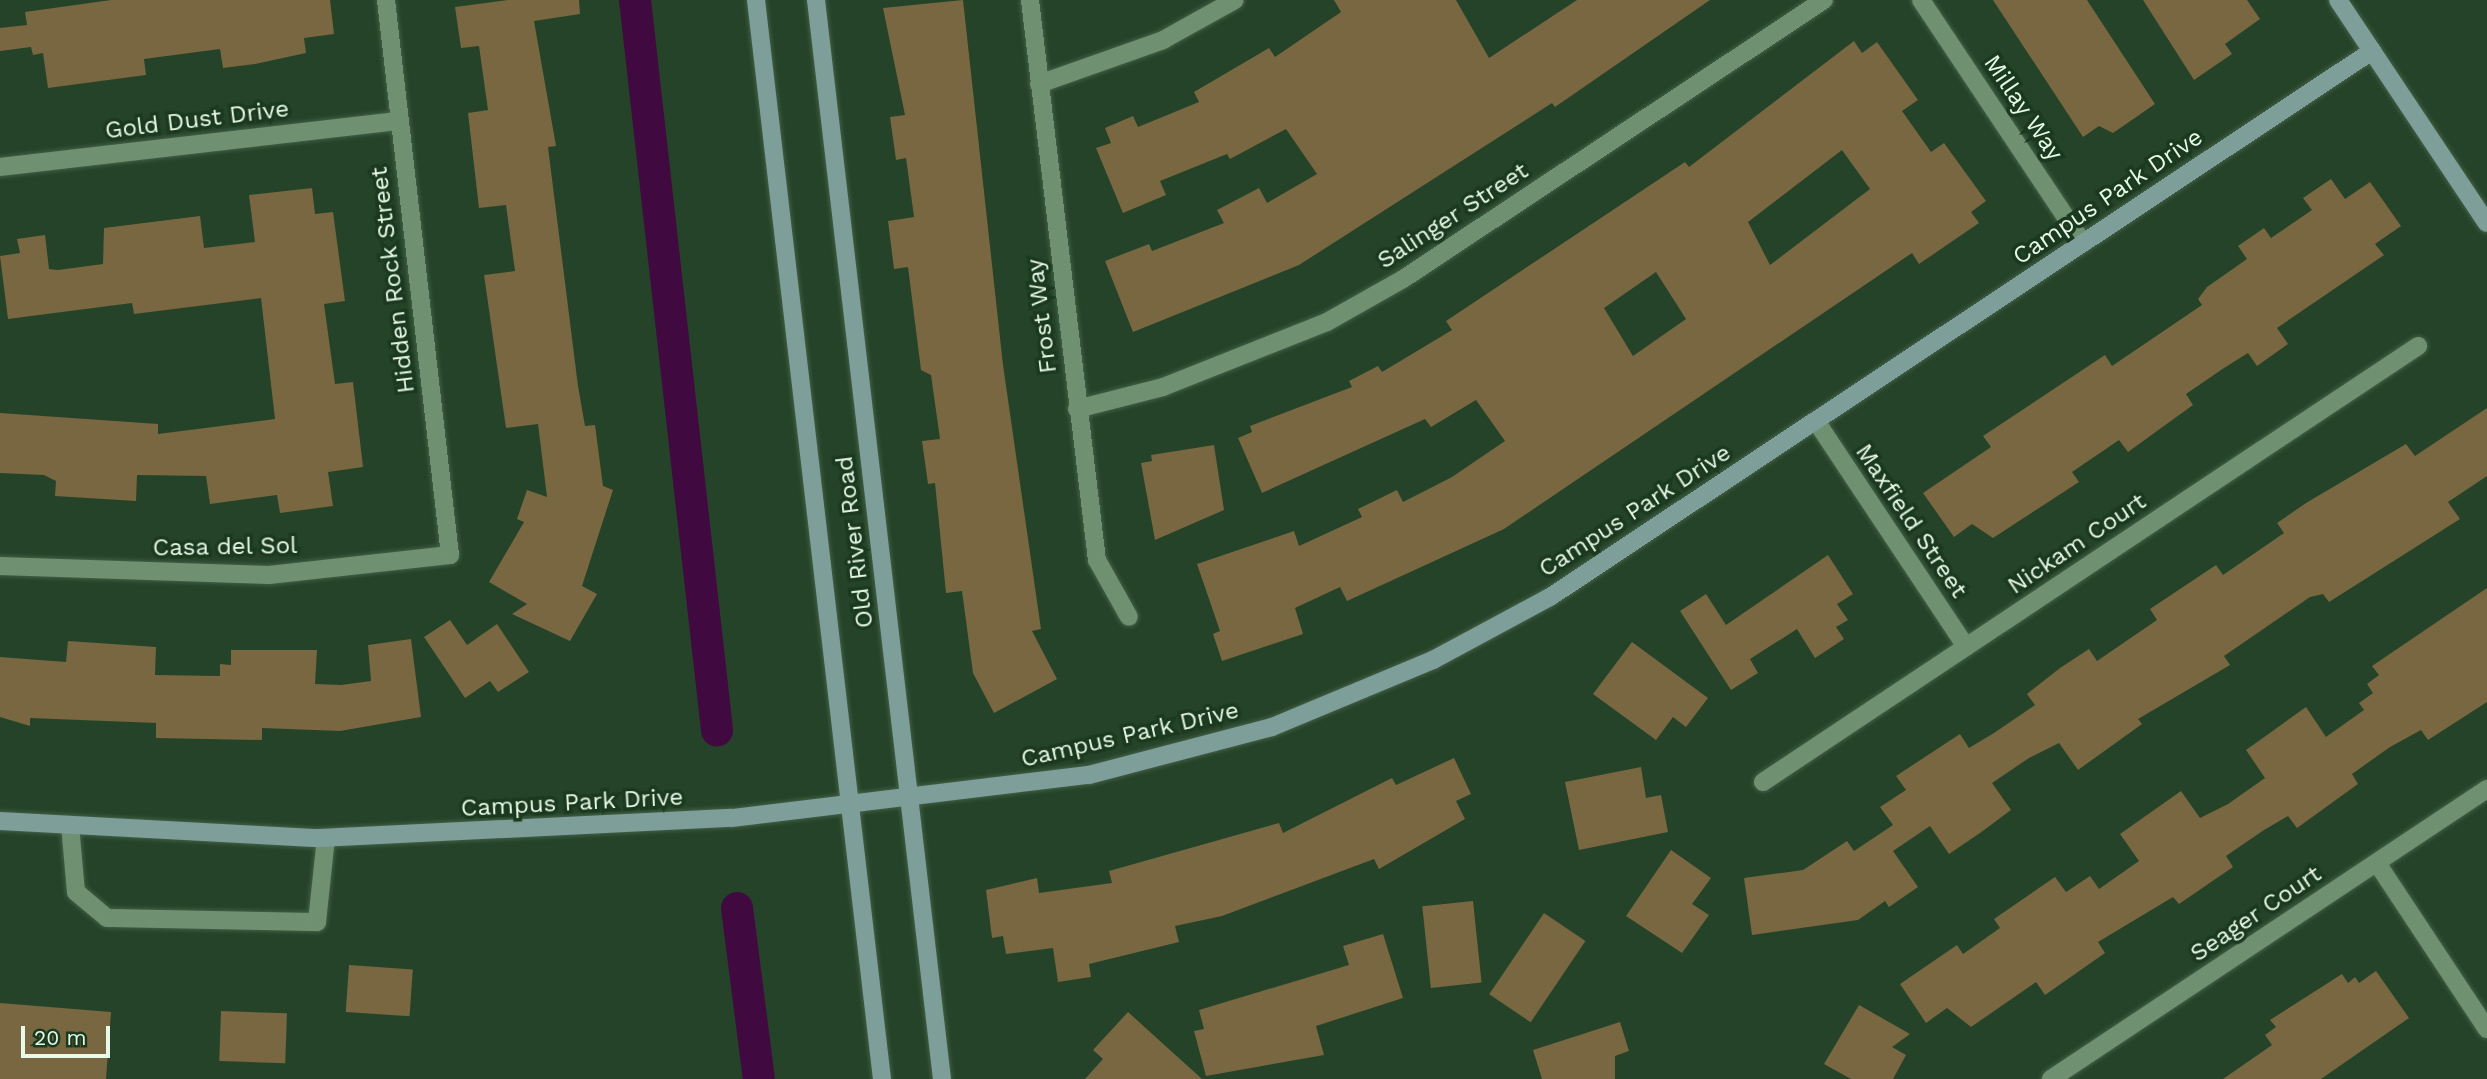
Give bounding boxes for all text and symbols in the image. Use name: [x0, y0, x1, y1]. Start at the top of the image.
street label: Millay Way: [1977, 49, 2069, 167]
street label: Gold Dust Drive: [103, 94, 291, 146]
street label: Campus Park Drive: [2007, 123, 2209, 271]
street label: Salinger Street: [1372, 157, 1534, 275]
street label: Hidden Rock Street: [365, 165, 421, 395]
street label: Frost Way: [1021, 257, 1063, 375]
street label: Campus Park Drive: [1534, 438, 1736, 584]
street label: Maxfield Street: [1849, 439, 1973, 603]
street label: Old River Road: [830, 454, 880, 630]
street label: Nickam Court: [2003, 487, 2151, 601]
street label: Casa del Sol: [152, 531, 298, 563]
street label: Campus Park Drive: [1018, 696, 1242, 774]
street label: Campus Park Drive: [460, 783, 684, 823]
street label: Seager Court: [2185, 860, 2327, 968]
scale bar: [24, 1012, 114, 1056]
text: 20 m: [34, 1025, 86, 1050]

